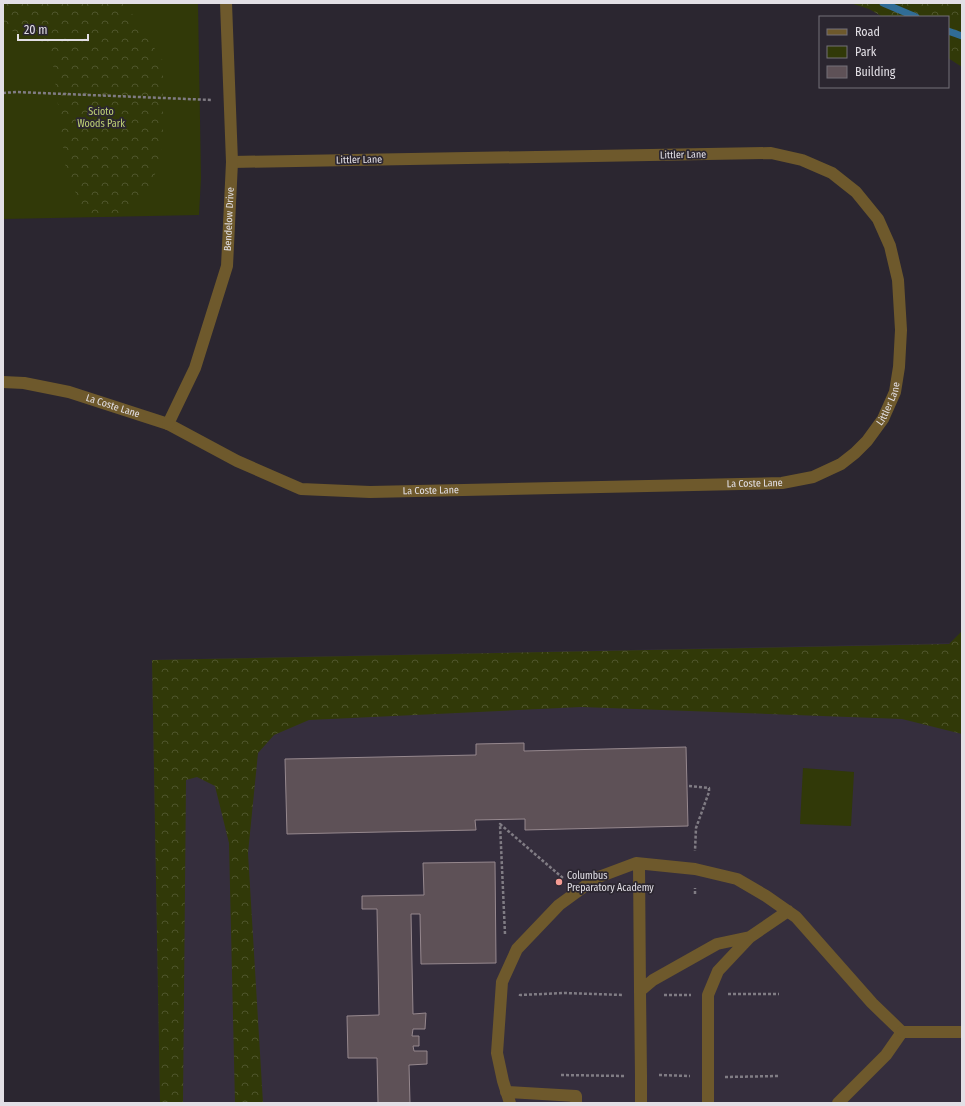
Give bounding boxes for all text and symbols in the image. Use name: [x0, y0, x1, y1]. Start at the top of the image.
scale bar: [18, 16, 88, 42]
legend: [819, 16, 949, 88]
text: 20 m: [24, 23, 48, 37]
text: Road: [855, 25, 880, 39]
text: Park: [855, 45, 877, 59]
text: Building: [855, 65, 896, 79]
park label: Scioto Woods Park: [77, 106, 125, 130]
street label: Littler Lane: [660, 149, 706, 161]
street label: Littler Lane: [336, 154, 382, 166]
street label: Bendelow Drive: [222, 187, 237, 251]
street label: Littler Lane: [874, 381, 903, 428]
street label: La Coste Lane: [84, 392, 141, 421]
street label: La Coste Lane: [727, 477, 783, 490]
street label: La Coste Lane: [403, 484, 459, 497]
place label: Columbus Preparatory Academy: [567, 870, 654, 894]
marker: Columbus Preparatory Academy: [554, 877, 564, 887]

